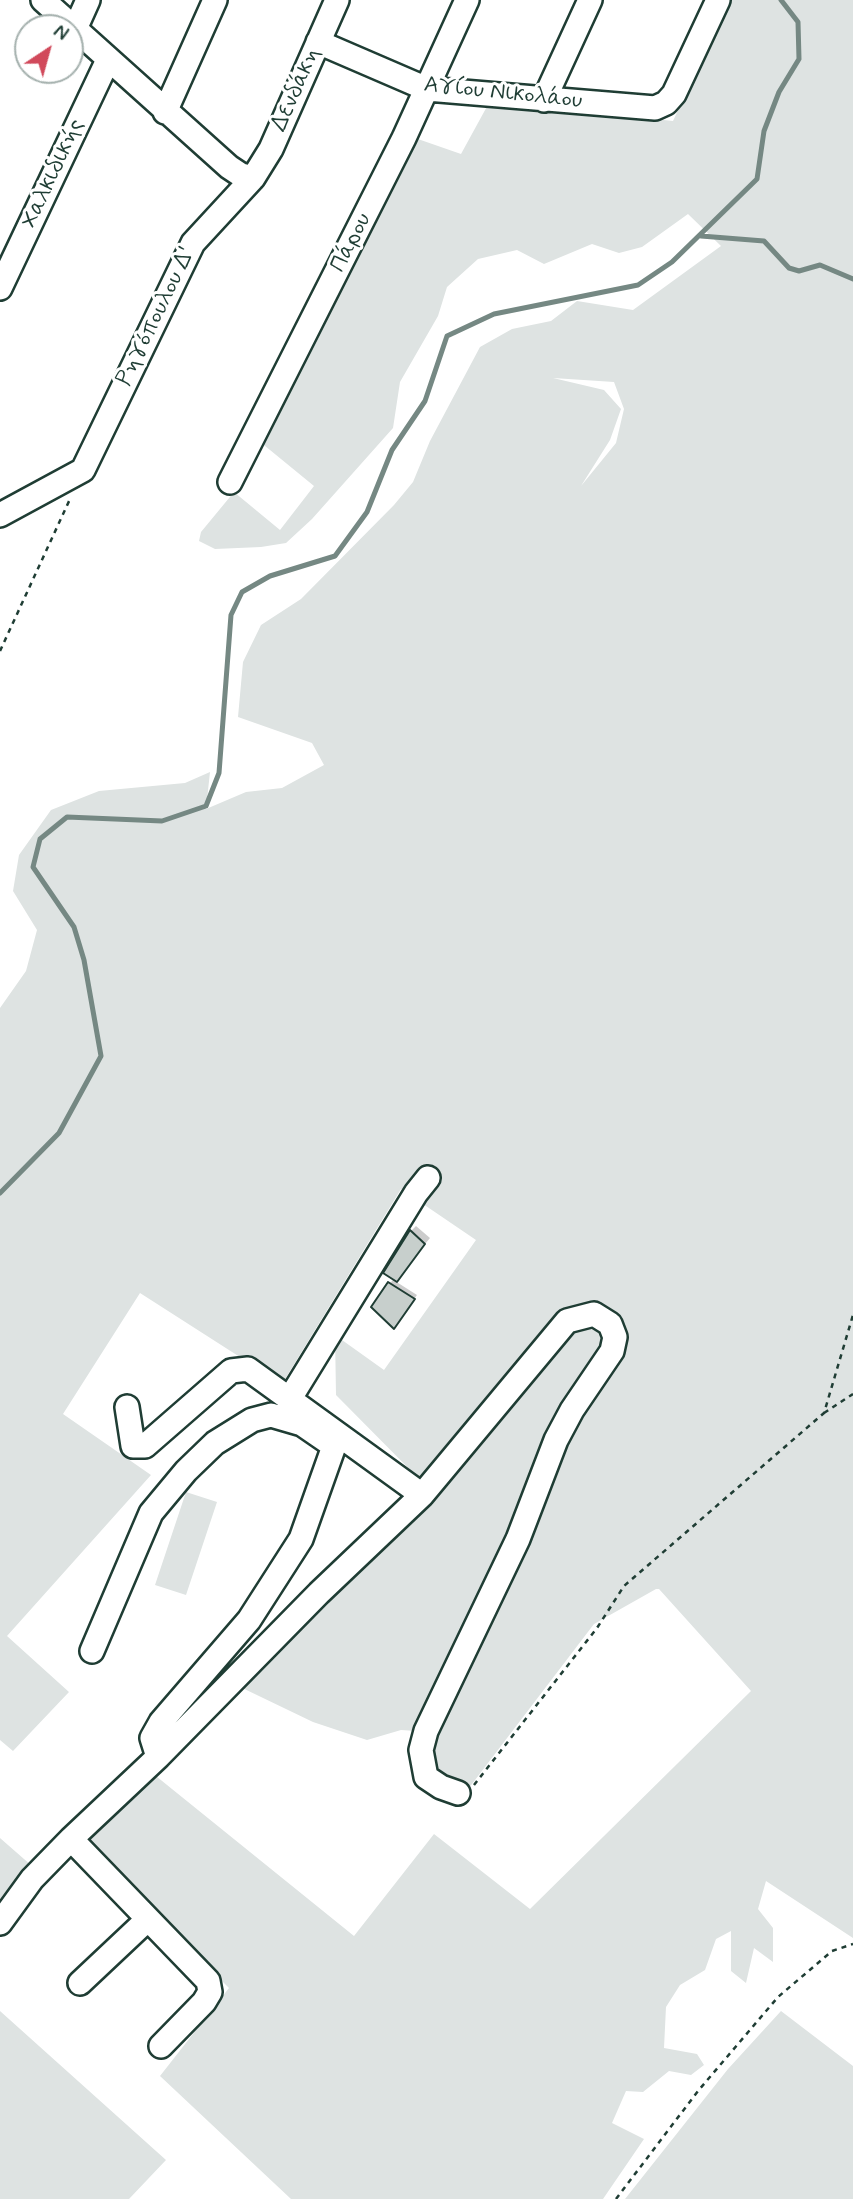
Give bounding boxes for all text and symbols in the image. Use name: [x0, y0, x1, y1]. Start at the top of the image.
north arrow: [14, 14, 84, 84]
text: N: [48, 19, 73, 47]
street label: Δενδάκη: [266, 44, 328, 136]
street label: Αγίου Νικολάου: [422, 72, 584, 116]
street label: Χαλκιδικής: [17, 115, 91, 233]
street label: Πάρου: [325, 209, 379, 277]
street label: Ρηγόπουλου Δ': [112, 243, 202, 391]

